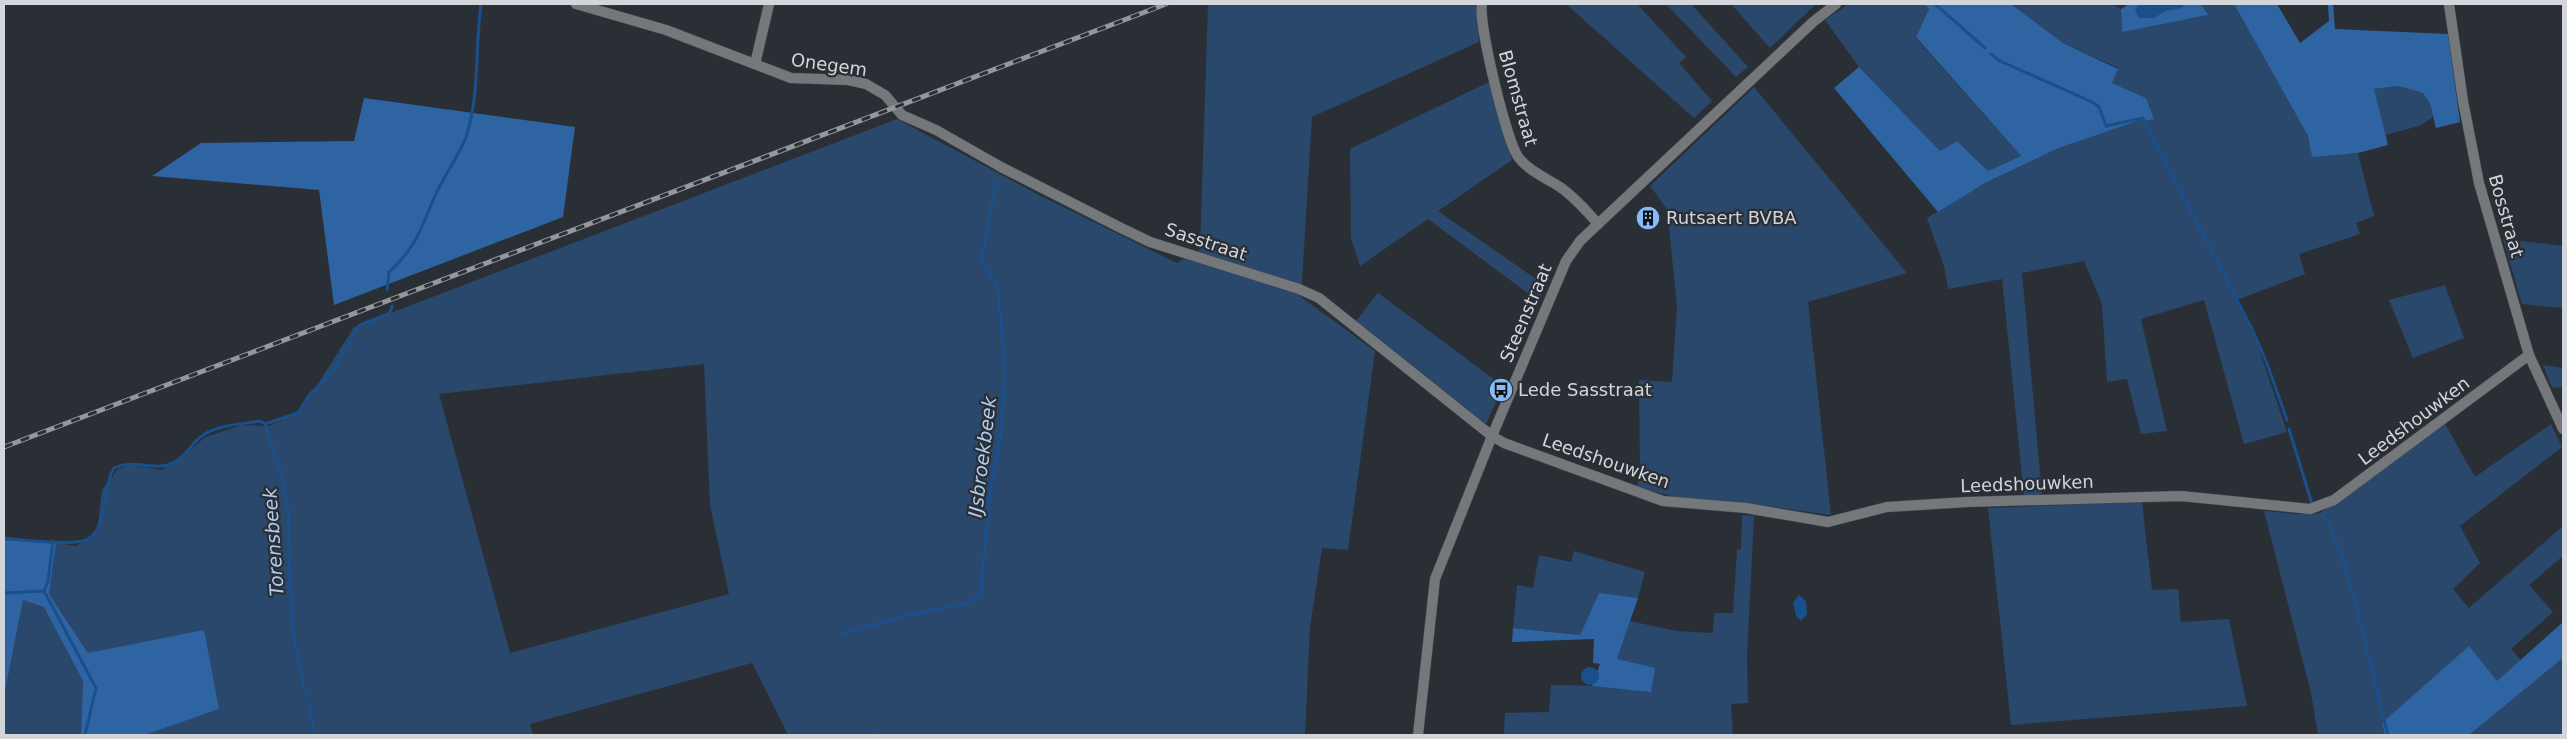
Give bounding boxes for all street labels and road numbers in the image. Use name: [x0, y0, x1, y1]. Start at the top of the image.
street label: Blomstraat: [1495, 47, 1542, 148]
street label: Onegem: [790, 49, 869, 80]
street label: Bosstraat: [2485, 172, 2528, 260]
street label: Sasstraat: [1163, 218, 1250, 265]
street label: Steenstraat: [1495, 260, 1556, 365]
street label: Leedshouwken: [2354, 372, 2473, 469]
street label: Leedshouwken: [1540, 429, 1673, 492]
street label: Leedshouwken: [1960, 471, 2094, 496]

